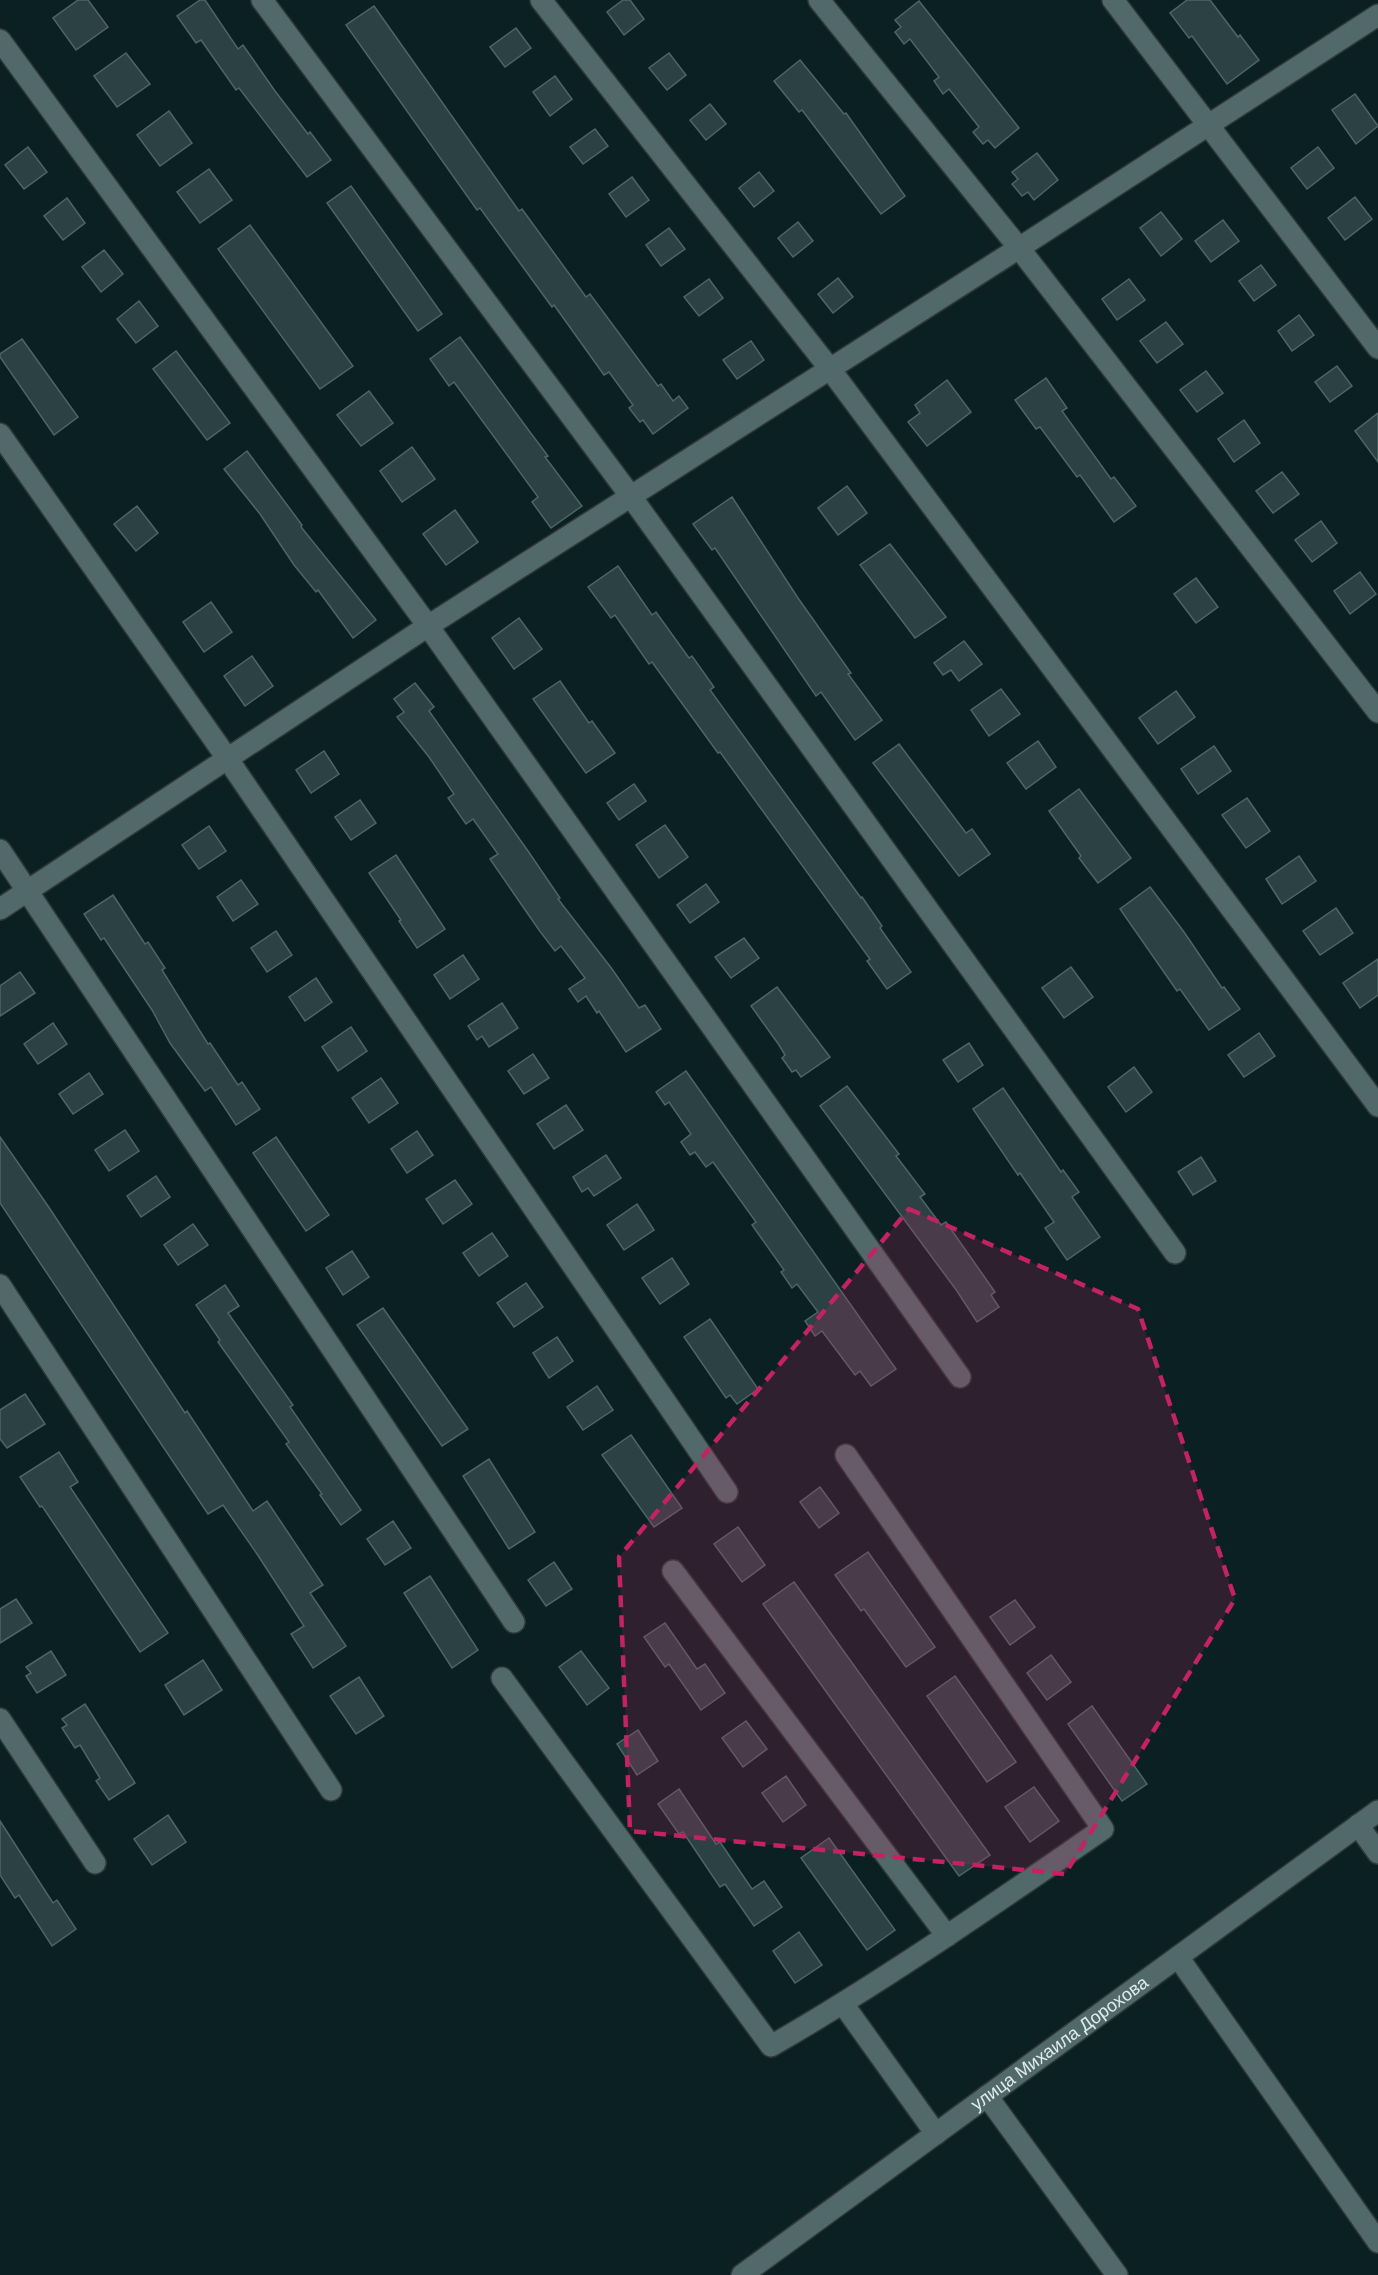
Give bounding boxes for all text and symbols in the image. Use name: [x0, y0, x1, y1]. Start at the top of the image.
street label: улица Михаила Дорохова: [966, 1970, 1154, 2116]

